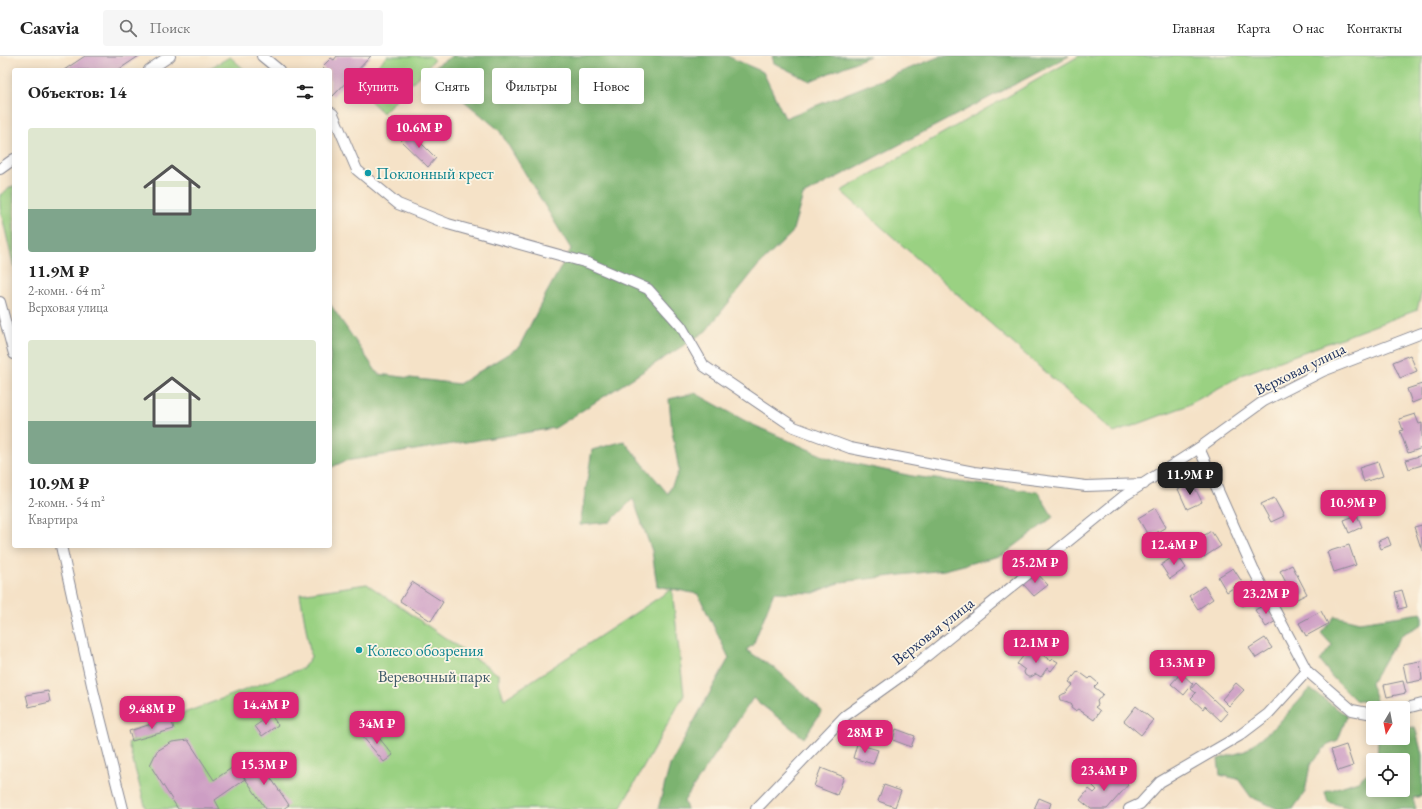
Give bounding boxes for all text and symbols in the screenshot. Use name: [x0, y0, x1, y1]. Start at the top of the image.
search box: [103, 10, 383, 46]
text: Casavia: [20, 15, 79, 40]
icon: search: [117, 17, 139, 39]
text: Поиск: [149, 18, 190, 37]
text: Главная: [1172, 19, 1215, 37]
text: Карта: [1237, 19, 1270, 37]
text: О нас: [1292, 19, 1324, 37]
text: Контакты: [1346, 19, 1402, 37]
chip: Купить: [344, 68, 413, 104]
chip: Снять: [421, 68, 484, 104]
chip: Фильтры: [492, 68, 571, 104]
chip: Новое: [579, 68, 644, 104]
text: Объектов: 14: [28, 81, 127, 103]
icon: filters: [294, 81, 316, 103]
pin: 10.6M ₽: [382, 115, 456, 149]
text: 10.6M ₽: [396, 119, 442, 136]
icon: home: [136, 154, 208, 226]
place label: Поклонный крест: [376, 163, 494, 184]
marker: Поклонный крест: [363, 168, 373, 178]
text: 11.9M ₽: [28, 260, 89, 282]
text: 2-комн. · 64 m²: [28, 282, 105, 299]
text: Верховая улица: [28, 299, 108, 316]
street label: Верховая улица: [1251, 338, 1349, 400]
icon: home: [136, 366, 208, 438]
pin: 11.9M ₽: [1153, 462, 1227, 496]
text: 11.9M ₽: [1167, 466, 1213, 483]
text: 10.9M ₽: [28, 472, 89, 494]
pin: 10.9M ₽: [1316, 490, 1390, 524]
text: 2-комн. · 54 m²: [28, 494, 105, 511]
text: 10.9M ₽: [1330, 494, 1376, 511]
text: Квартира: [28, 511, 78, 528]
pin: 12.4M ₽: [1137, 532, 1211, 566]
text: 12.4M ₽: [1151, 536, 1197, 553]
pin: 25.2M ₽: [998, 550, 1072, 584]
text: 25.2M ₽: [1012, 554, 1058, 571]
pin: 23.2M ₽: [1229, 581, 1303, 615]
text: 23.2M ₽: [1243, 585, 1289, 602]
street label: Верховая улица: [888, 592, 979, 670]
pin: 12.1M ₽: [999, 630, 1073, 664]
text: 12.1M ₽: [1013, 634, 1059, 651]
place label: Колесо обозрения: [367, 640, 484, 661]
marker: Колесо обозрения: [354, 645, 364, 655]
pin: 13.3M ₽: [1145, 650, 1219, 684]
text: 13.3M ₽: [1159, 654, 1205, 671]
park label: Веревочный парк: [378, 666, 490, 687]
pin: 14.4M ₽: [229, 692, 303, 726]
pin: 9.48M ₽: [115, 696, 189, 730]
text: 14.4M ₽: [243, 696, 289, 713]
text: 9.48M ₽: [129, 700, 175, 717]
north arrow: [1366, 701, 1410, 745]
map controls: [1366, 701, 1410, 797]
pin: 34M ₽: [349, 711, 405, 745]
text: 34M ₽: [359, 715, 395, 732]
pin: 28M ₽: [837, 720, 893, 754]
text: 28M ₽: [847, 724, 883, 741]
pin: 15.3M ₽: [227, 752, 301, 786]
button: locate: [1366, 753, 1410, 797]
text: 15.3M ₽: [241, 756, 287, 773]
pin: 23.4M ₽: [1067, 758, 1141, 792]
text: 23.4M ₽: [1081, 762, 1127, 779]

